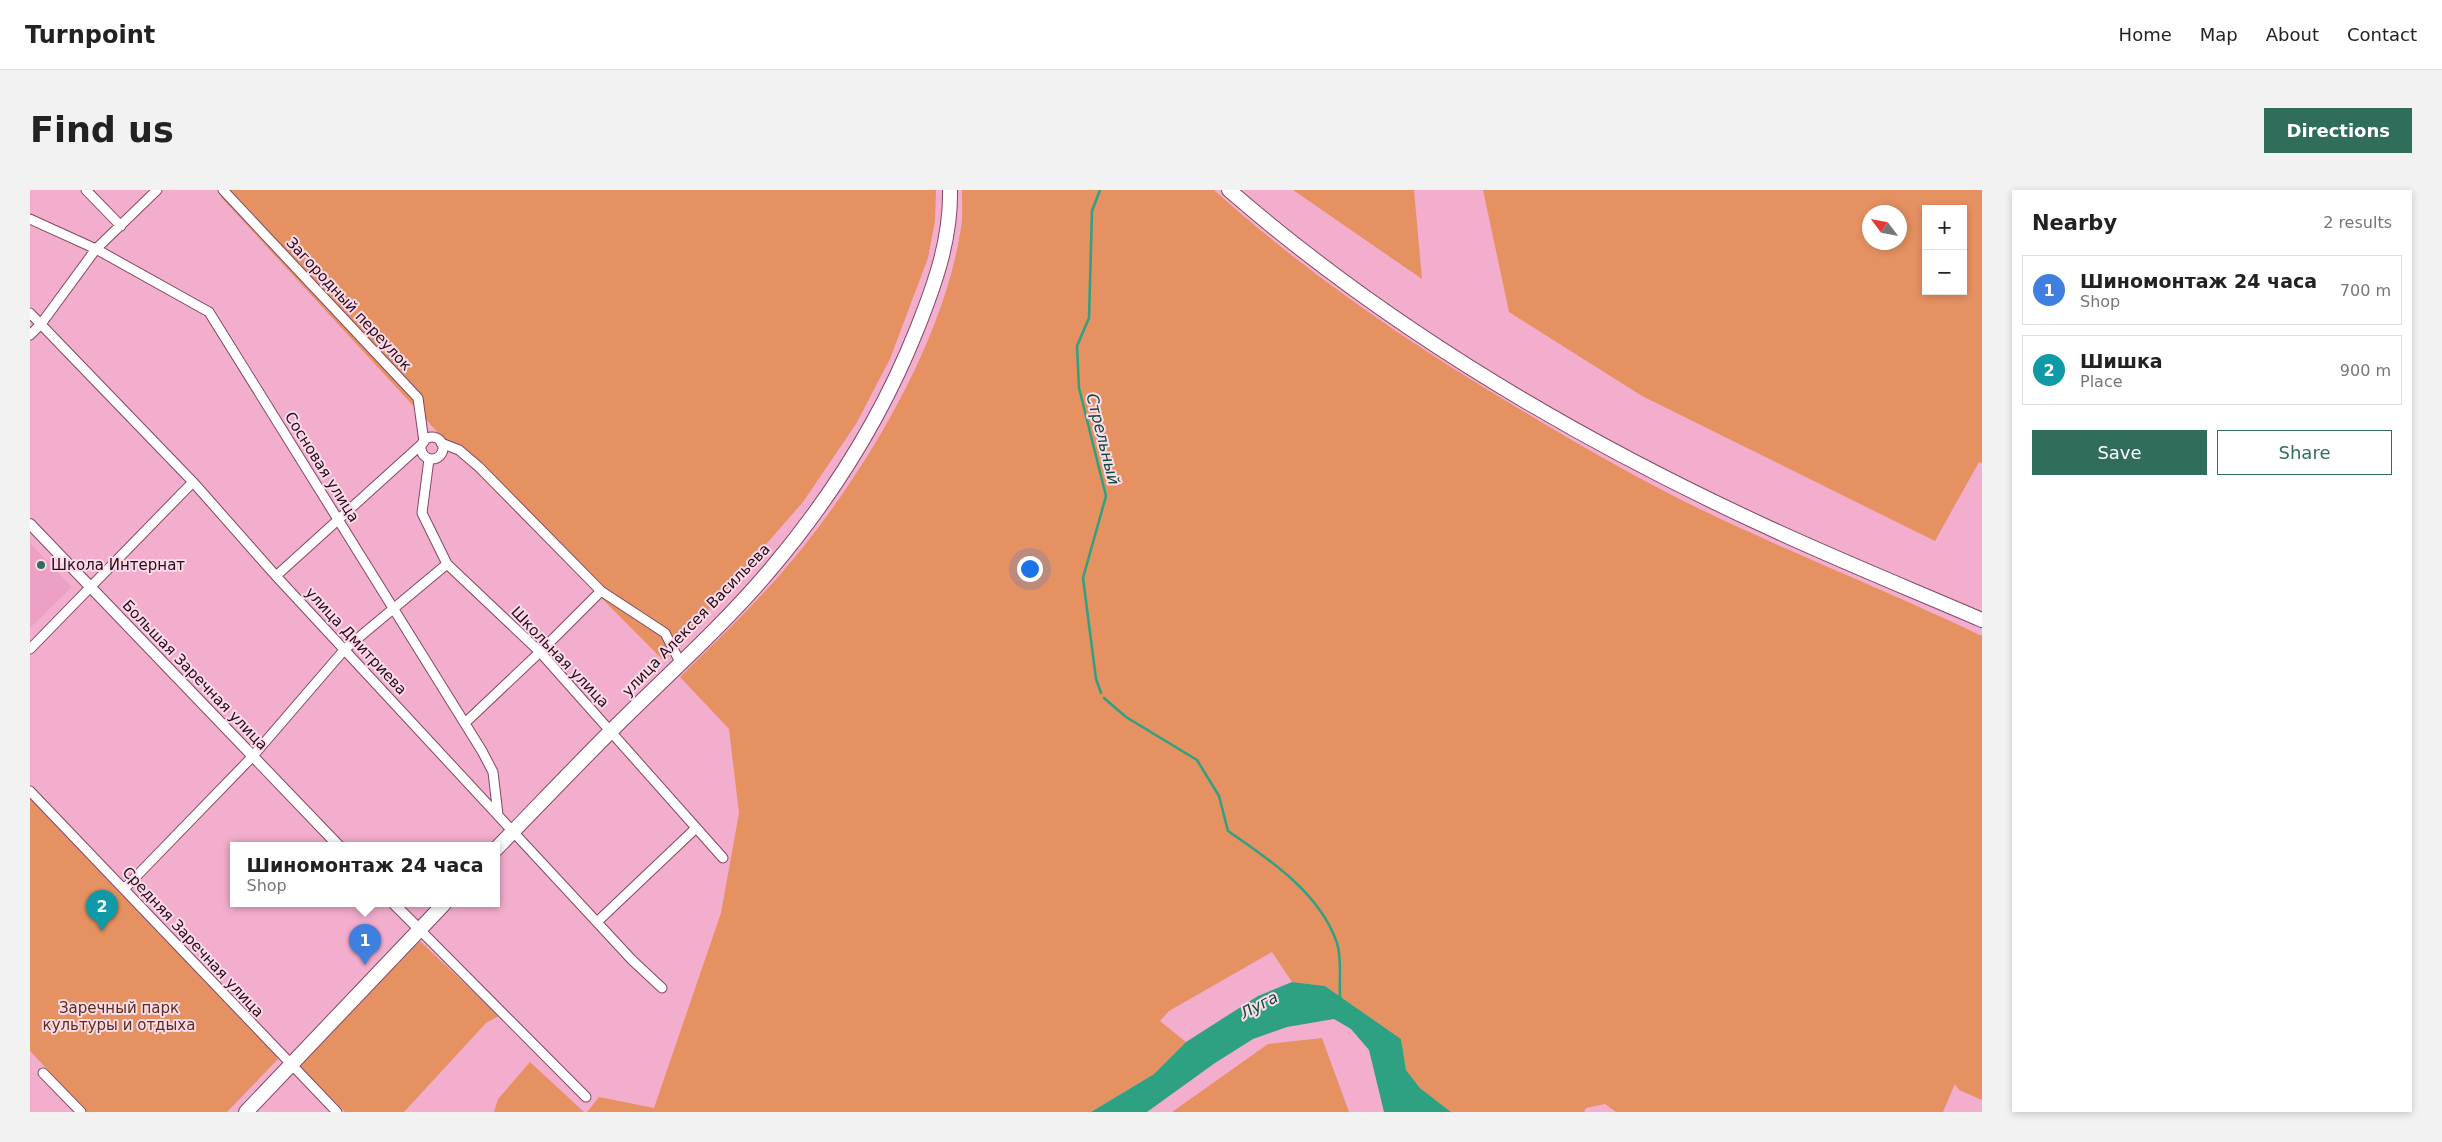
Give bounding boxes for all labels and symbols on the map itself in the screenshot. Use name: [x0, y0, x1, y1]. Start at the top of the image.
north arrow: [1862, 205, 1907, 250]
street label: Загородный переулок: [283, 234, 415, 374]
water label: Стрельный: [1082, 391, 1124, 487]
street label: Сосновая улица: [281, 409, 363, 525]
street label: улица Алексея Васильева: [618, 540, 774, 700]
place label: Школа Интернат: [51, 556, 185, 574]
your location: [1017, 556, 1043, 582]
marker: Школа Интернат: [35, 559, 47, 571]
street label: улица Дмитриева: [302, 584, 410, 698]
street label: Большая Заречная улица: [119, 596, 271, 754]
street label: Школьная улица: [507, 603, 613, 711]
street label: Средняя Заречная улица: [119, 863, 267, 1021]
pin: 2: [86, 890, 118, 931]
pin: 1: [349, 924, 381, 965]
water label: Луга: [1236, 987, 1281, 1023]
park label: Заречный парк культуры и отдыха: [43, 999, 195, 1034]

